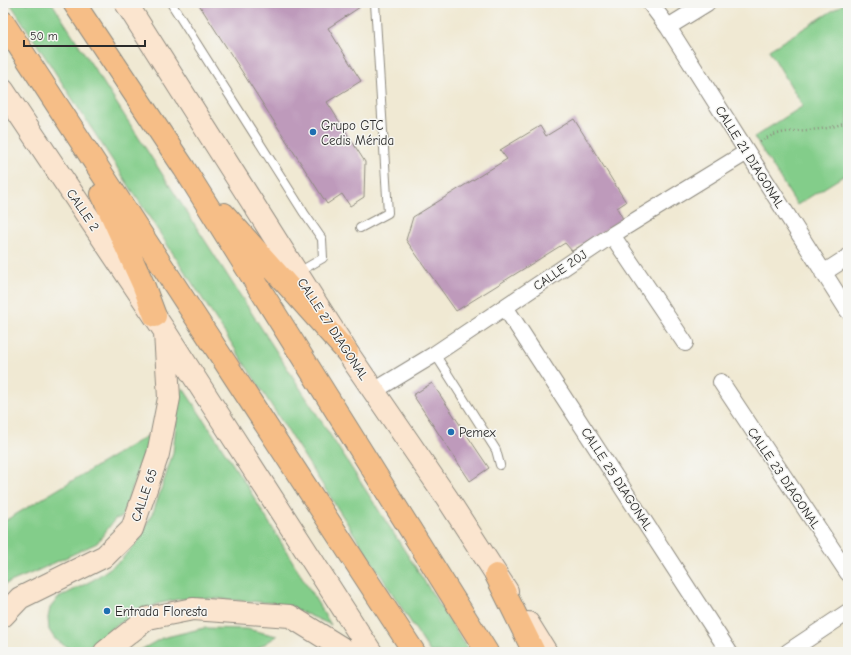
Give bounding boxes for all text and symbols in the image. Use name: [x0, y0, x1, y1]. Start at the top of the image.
scale bar: [24, 22, 145, 48]
text: 50 m: [30, 29, 58, 43]
street label: CALLE 21 DIAGONAL: [712, 103, 788, 211]
place label: Grupo GTC Cedis Mérida: [321, 118, 394, 148]
marker: Grupo GTC Cedis Mérida: [308, 127, 318, 137]
street label: CALLE 2: [63, 186, 103, 234]
street label: CALLE 20J: [530, 247, 590, 293]
street label: CALLE 27 DIAGONAL: [294, 275, 372, 383]
street label: CALLE 23 DIAGONAL: [744, 424, 824, 532]
place label: Pemex: [459, 425, 497, 440]
street label: CALLE 25 DIAGONAL: [578, 425, 656, 534]
marker: Pemex: [446, 427, 456, 437]
street label: CALLE 65: [128, 467, 160, 523]
place label: Entrada Floresta: [115, 604, 207, 619]
marker: Entrada Floresta: [102, 606, 112, 616]

